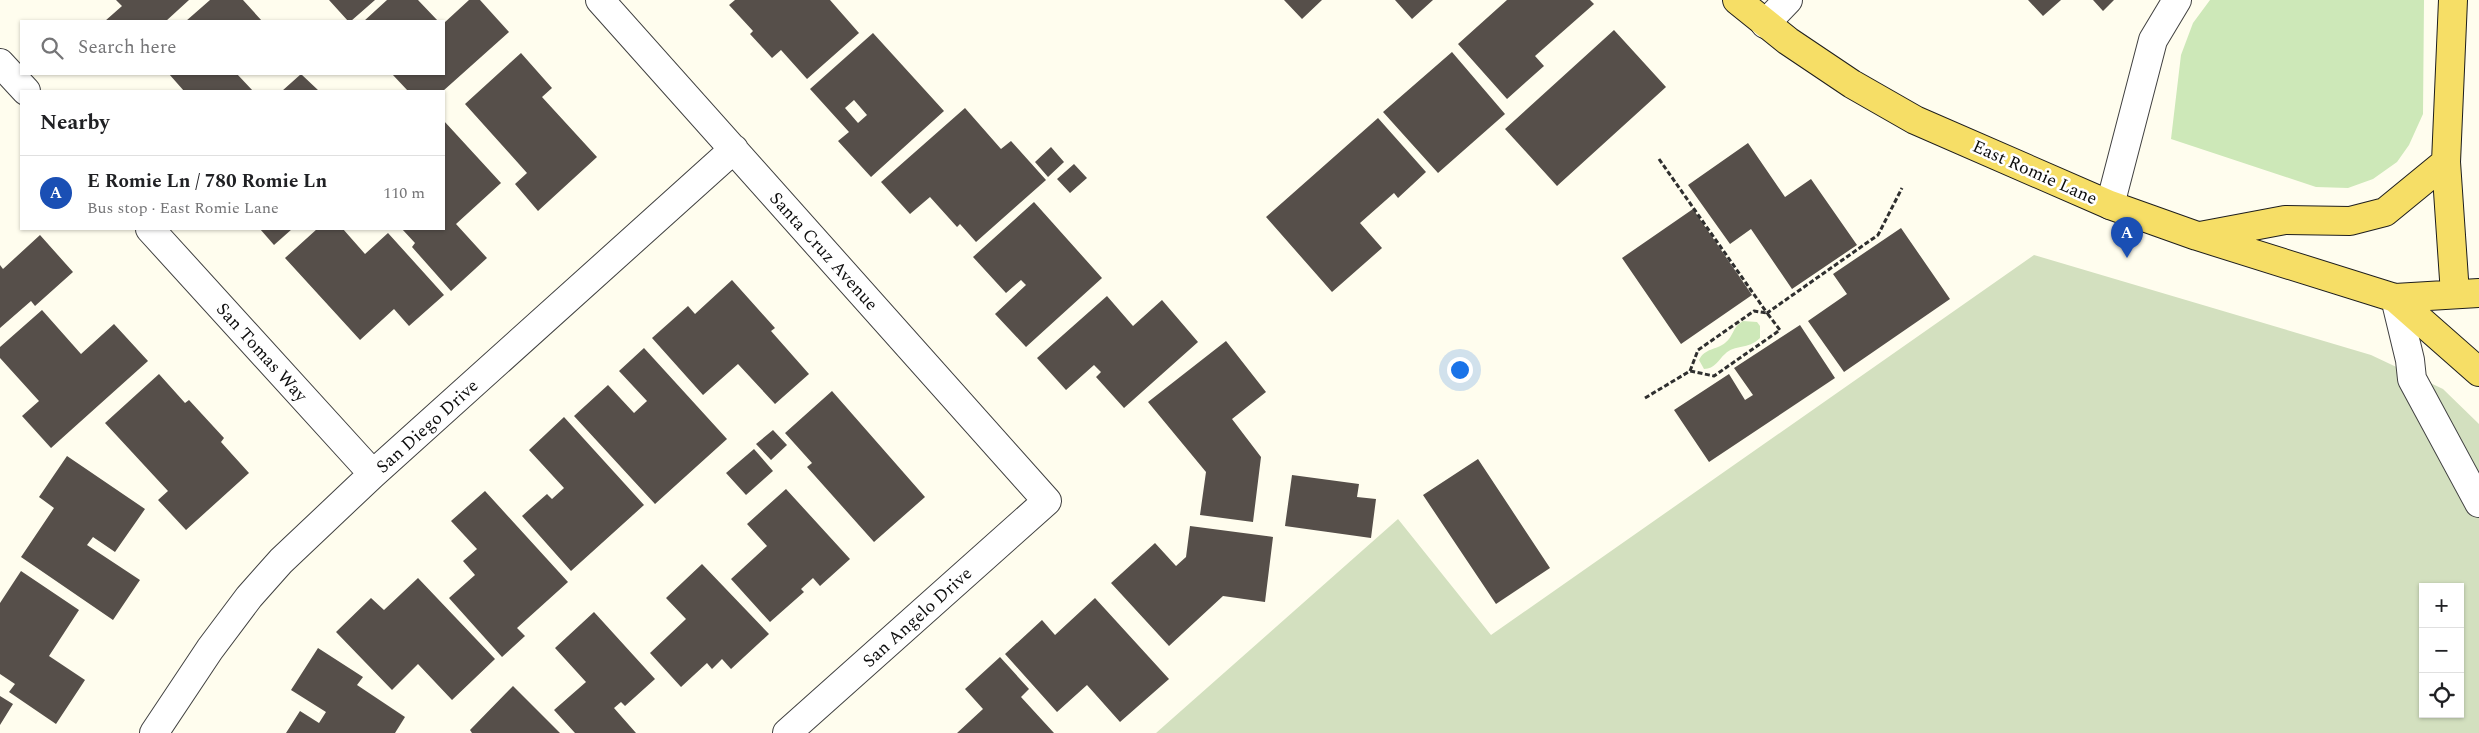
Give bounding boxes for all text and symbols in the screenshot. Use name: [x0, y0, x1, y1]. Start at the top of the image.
search box: [20, 20, 445, 75]
text: Search here: [78, 33, 177, 62]
icon: search: [38, 34, 66, 62]
text: Nearby: [40, 107, 110, 139]
street label: East Romie Lane: [1968, 133, 2102, 212]
text: E Romie Ln / 780 Romie Ln: [87, 167, 327, 196]
text: A: [50, 181, 62, 205]
text: 110 m: [383, 181, 425, 205]
street label: Santa Cruz Avenue: [763, 186, 884, 317]
text: Bus stop · East Romie Lane: [87, 196, 279, 220]
pin: A: [2111, 217, 2143, 258]
street label: San Tomas Way: [210, 297, 315, 409]
your location: [1447, 357, 1473, 383]
street label: San Diego Drive: [370, 373, 485, 480]
street label: San Angelo Drive: [856, 561, 978, 674]
map controls: [2419, 583, 2464, 718]
button: +: [2419, 583, 2464, 628]
button: −: [2419, 628, 2464, 673]
button: locate: [2419, 673, 2464, 718]

